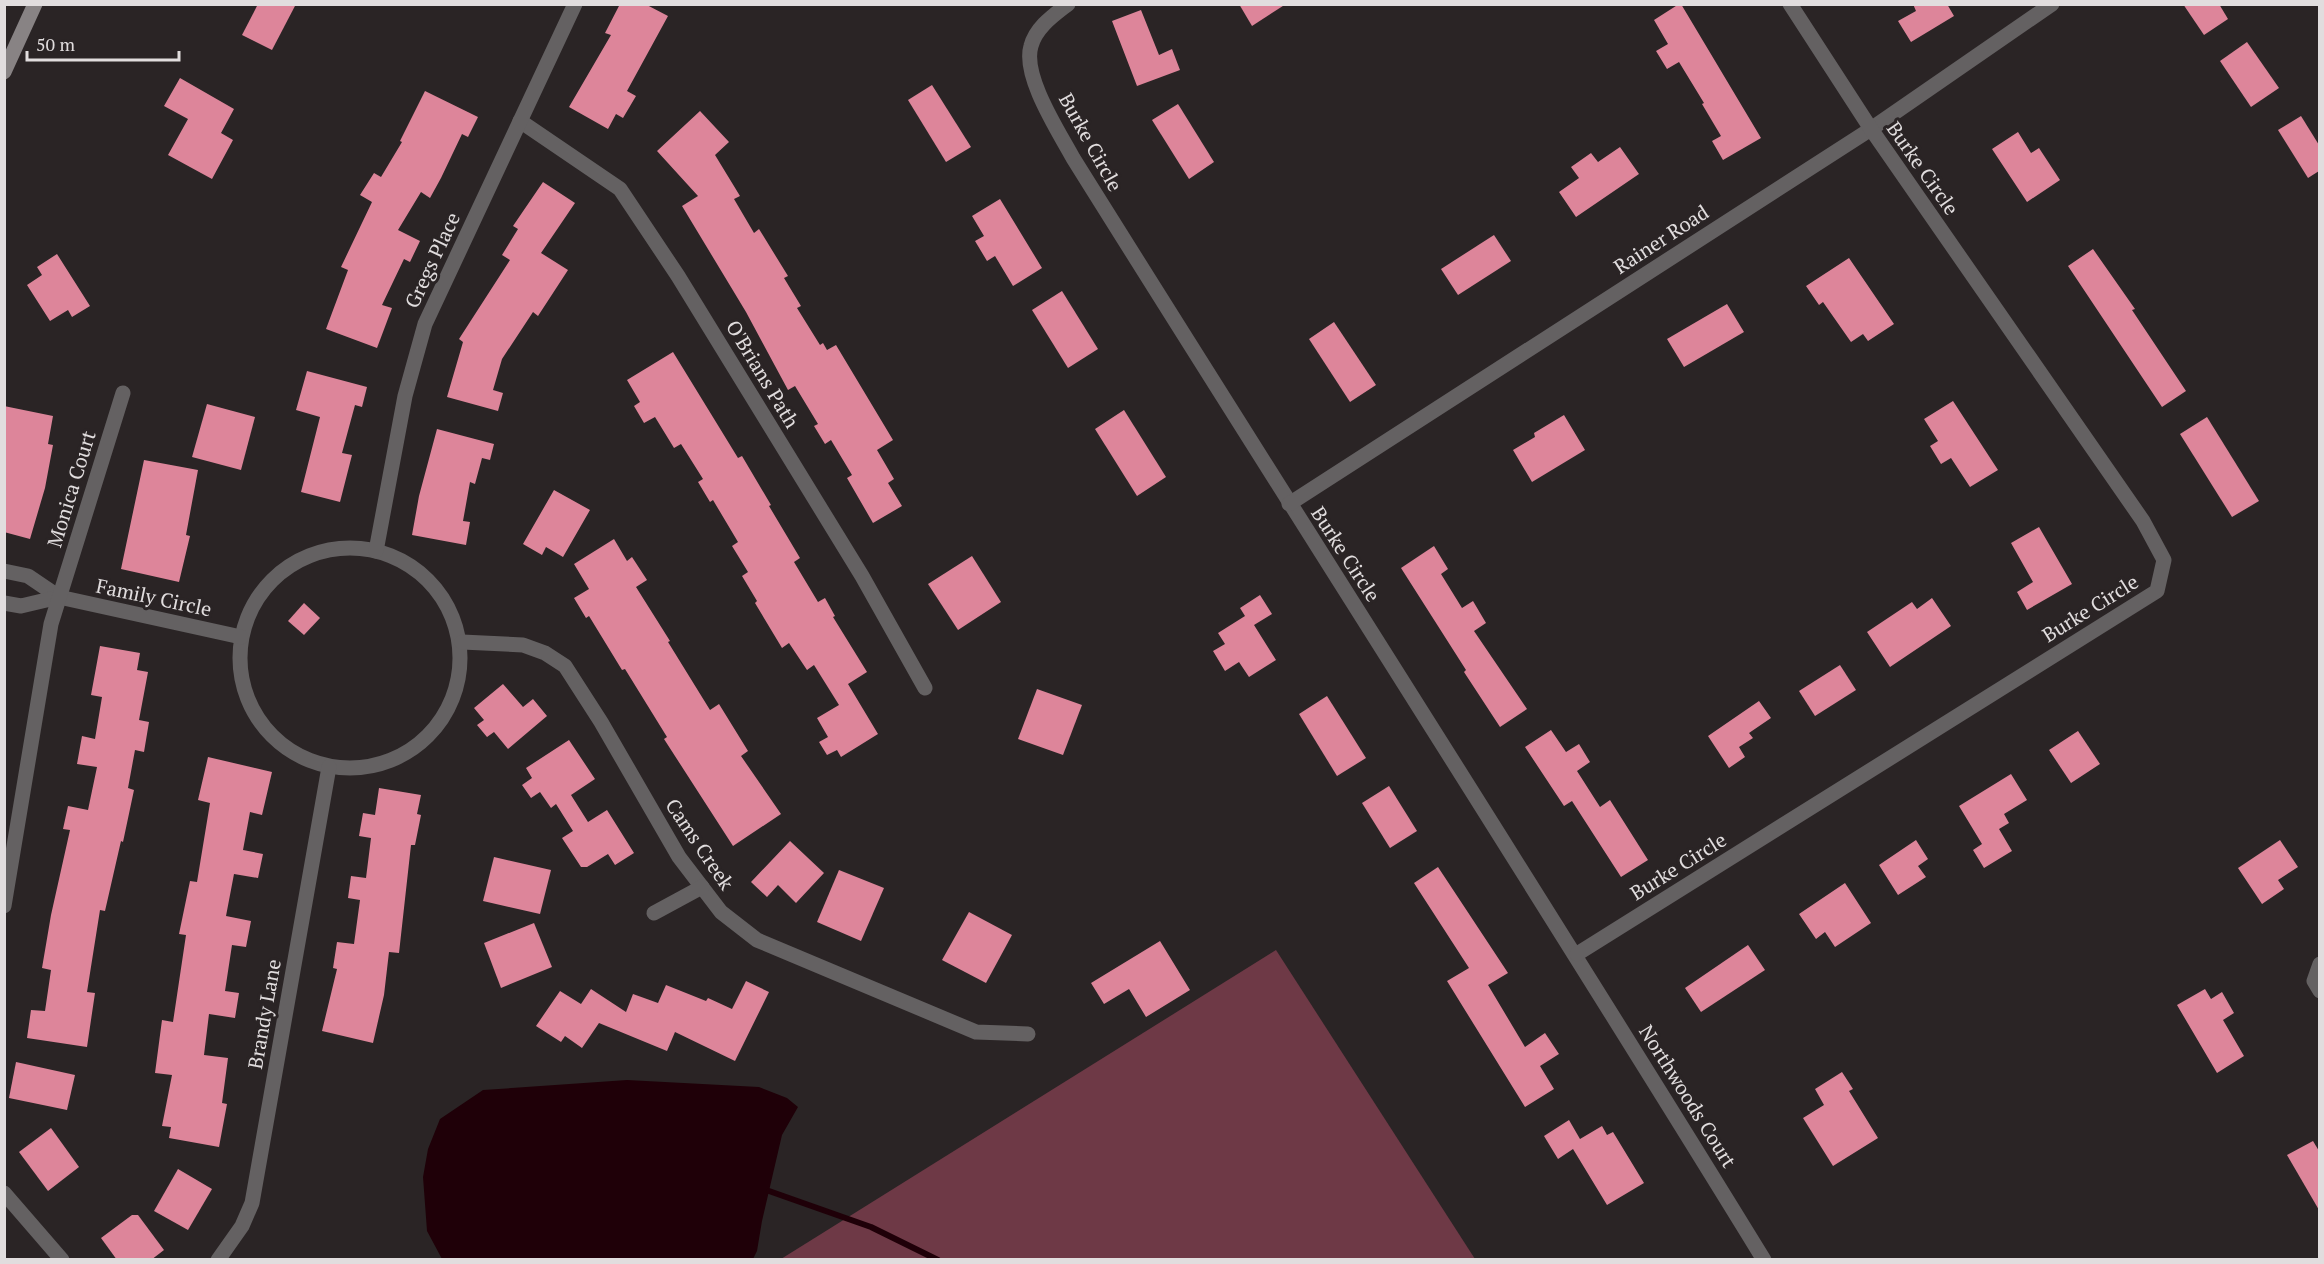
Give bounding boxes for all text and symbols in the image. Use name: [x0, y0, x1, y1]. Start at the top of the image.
scale bar: [27, 24, 178, 62]
text: 50 m: [36, 32, 76, 56]
street label: Burke Circle: [1053, 88, 1129, 196]
street label: Burke Circle: [1881, 116, 1965, 220]
street label: Rainer Road: [1608, 198, 1714, 280]
street label: Gregs Place: [398, 208, 466, 312]
street label: O'Brians Path: [720, 315, 806, 433]
street label: Monica Court: [40, 427, 102, 551]
street label: Burke Circle: [1305, 501, 1387, 607]
street label: Burke Circle: [2037, 568, 2143, 648]
street label: Family Circle: [94, 572, 214, 622]
street label: Cams Creek: [660, 793, 741, 896]
street label: Burke Circle: [1625, 826, 1731, 906]
street label: Brandy Lane: [241, 957, 287, 1071]
street label: Northwoods Court: [1633, 1019, 1743, 1173]

